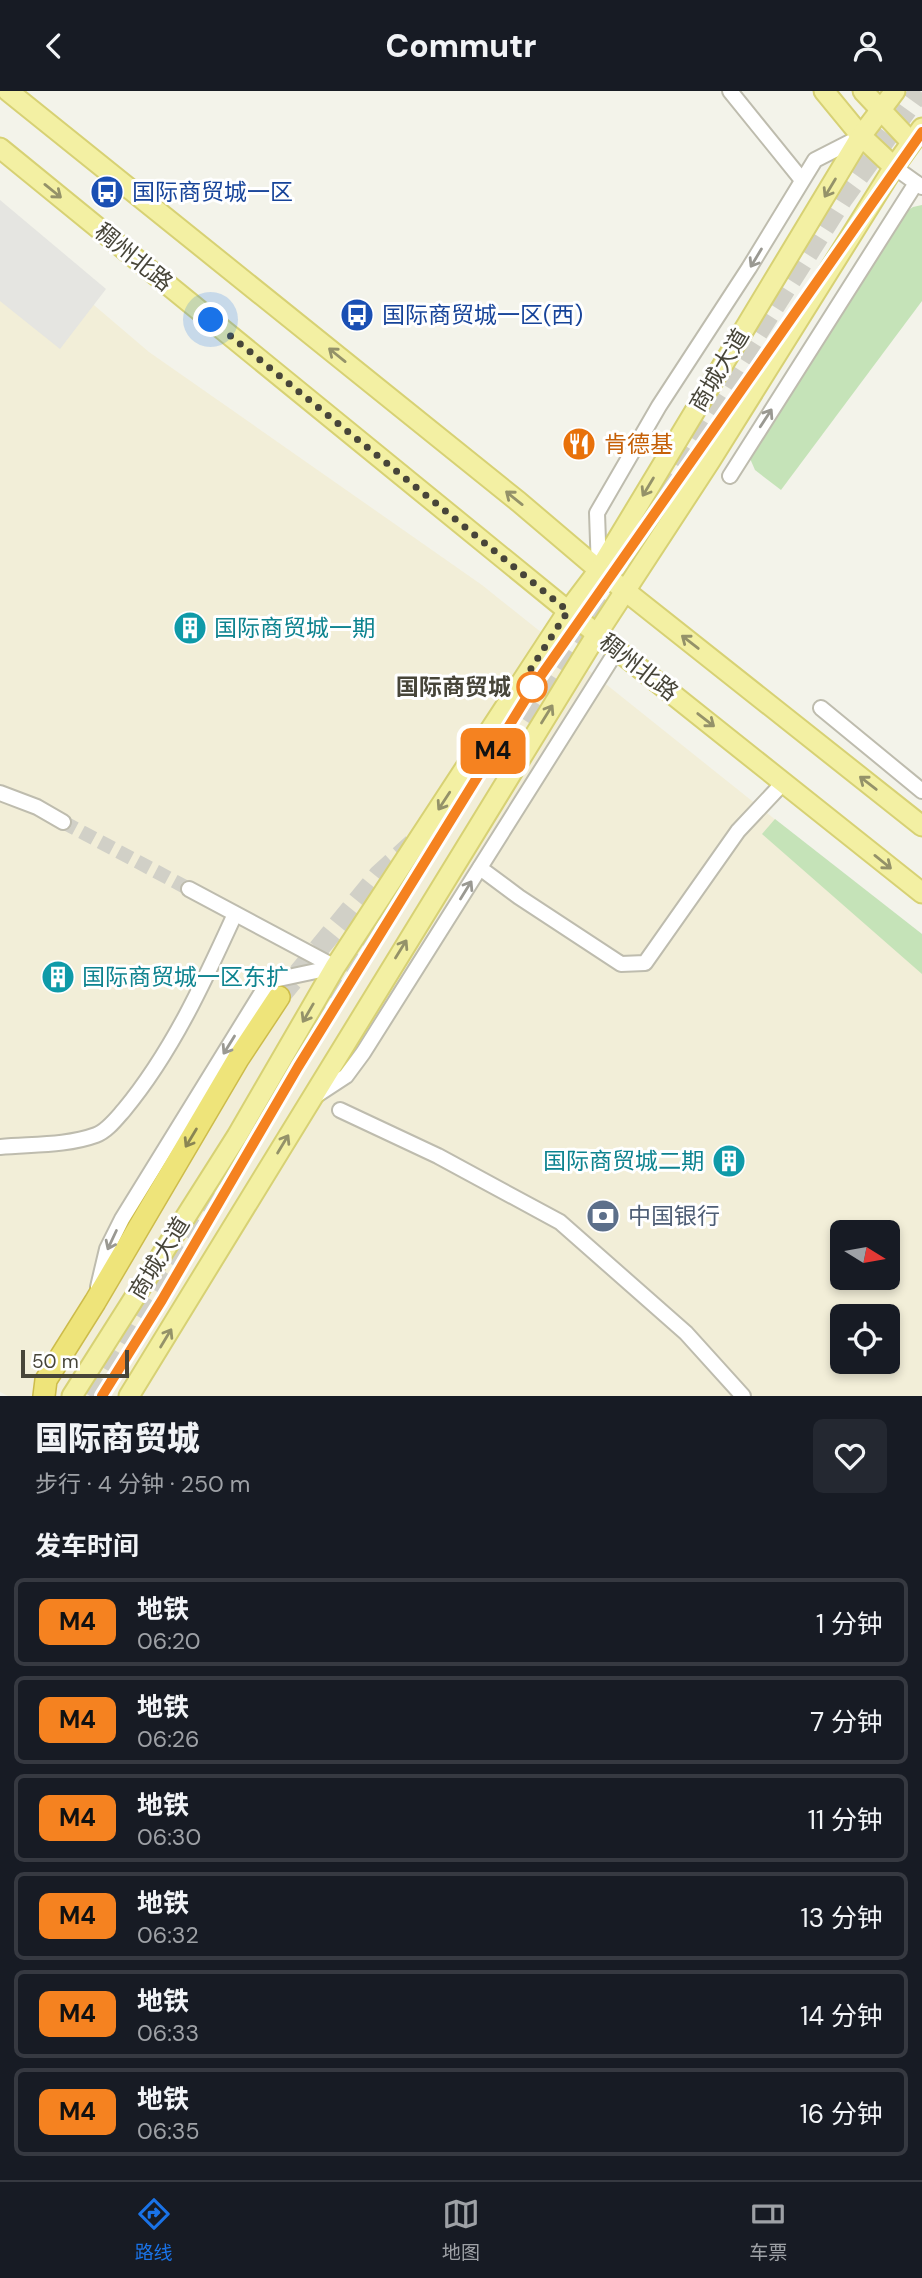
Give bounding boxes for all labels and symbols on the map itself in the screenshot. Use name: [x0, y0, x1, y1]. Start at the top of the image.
bus stop icon: 国际商贸城一区: [88, 173, 126, 211]
place label: 国际商贸城一区: [132, 177, 293, 207]
one-way arrow: [822, 178, 836, 198]
one-way arrow: [43, 183, 61, 199]
street label: 稠州北路: [89, 216, 179, 298]
one-way arrow: [748, 247, 762, 267]
bus stop icon: 国际商贸城一区(西): [338, 296, 376, 334]
place label: 国际商贸城一区(西): [382, 300, 583, 330]
your location: [193, 302, 228, 337]
street label: 商城大道: [682, 323, 756, 417]
one-way arrow: [328, 348, 347, 363]
one-way arrow: [759, 409, 774, 428]
restaurant icon: 肯德基: [560, 425, 598, 463]
place label: 肯德基: [604, 429, 673, 459]
one-way arrow: [641, 477, 655, 497]
one-way arrow: [506, 490, 524, 506]
building icon: 国际商贸城一期: [171, 609, 209, 647]
place label: 国际商贸城一期: [214, 613, 375, 643]
street label: 稠州北路: [594, 627, 684, 707]
one-way arrow: [681, 635, 700, 650]
place label: 国际商贸城: [396, 672, 511, 702]
marker: 国际商贸城: [517, 672, 547, 702]
one-way arrow: [540, 705, 554, 725]
one-way arrow: [696, 712, 714, 728]
line badge: M4: [462, 728, 524, 774]
one-way arrow: [860, 776, 878, 791]
one-way arrow: [437, 791, 451, 810]
one-way arrow: [874, 854, 892, 869]
one-way arrow: [460, 880, 474, 900]
one-way arrow: [395, 940, 409, 960]
building icon: 国际商贸城一区东扩: [39, 958, 77, 996]
place label: 国际商贸城一区东扩: [82, 962, 289, 992]
one-way arrow: [301, 1003, 315, 1023]
one-way arrow: [222, 1035, 236, 1055]
one-way arrow: [183, 1128, 197, 1148]
one-way arrow: [277, 1134, 291, 1154]
building icon: 国际商贸城二期: [710, 1142, 748, 1180]
place label: 国际商贸城二期: [543, 1146, 704, 1176]
bank icon: 中国银行: [584, 1197, 622, 1235]
place label: 中国银行: [628, 1201, 720, 1231]
street label: 商城大道: [122, 1211, 196, 1305]
north arrow: [830, 1220, 900, 1290]
one-way arrow: [105, 1229, 118, 1250]
one-way arrow: [159, 1329, 173, 1349]
scale bar: [21, 1347, 130, 1379]

